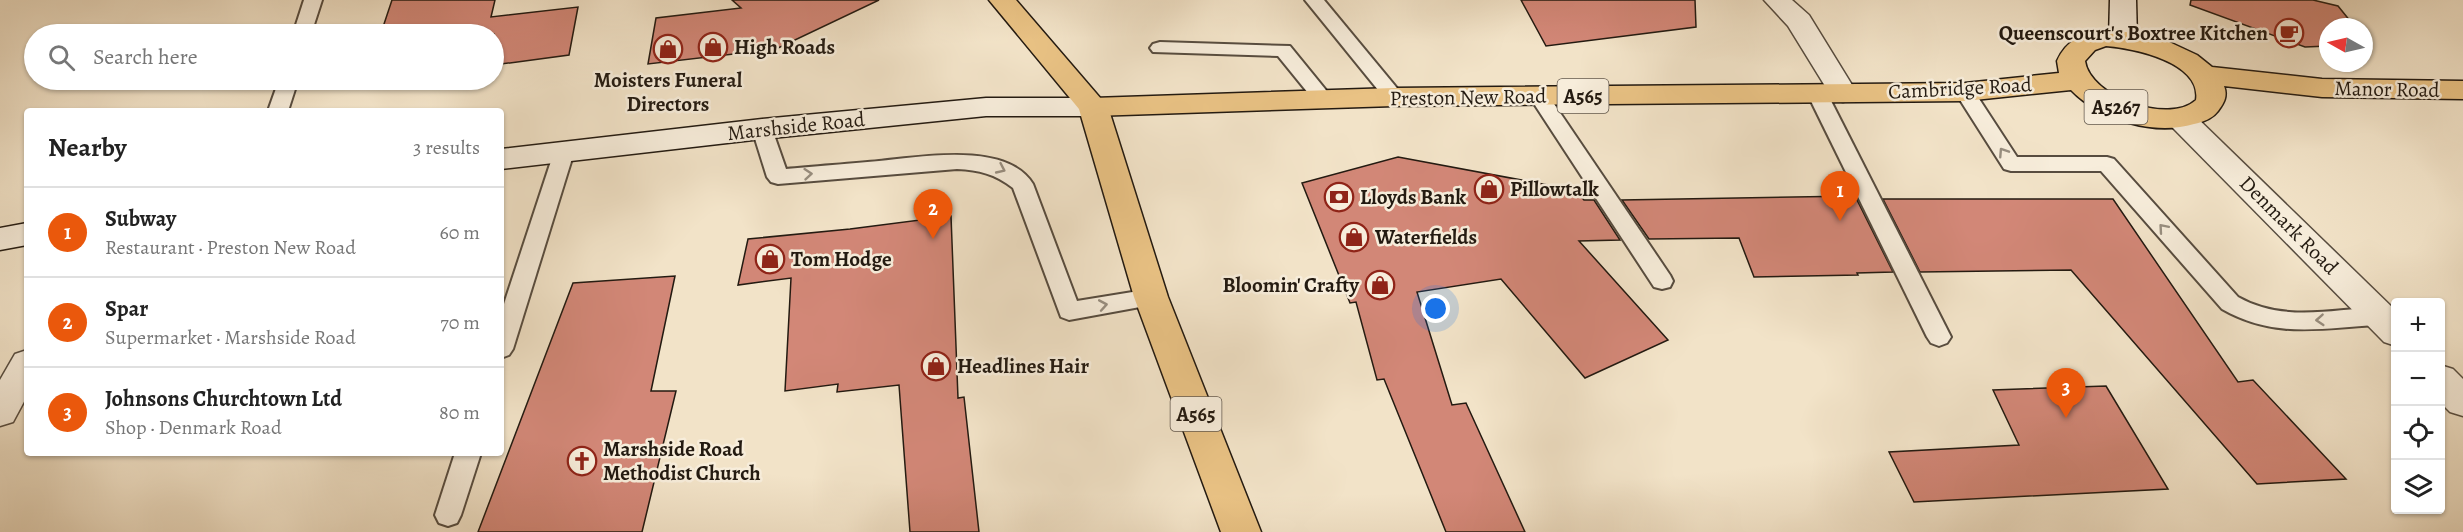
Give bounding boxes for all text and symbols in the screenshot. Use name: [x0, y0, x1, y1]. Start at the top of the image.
cafe icon: Queenscourt's Boxtree Kitchen: [2273, 17, 2305, 49]
north arrow: [2319, 18, 2373, 72]
place label: Queenscourt's Boxtree Kitchen: [1999, 19, 2268, 47]
search box: [24, 24, 504, 90]
shop icon: High Roads: [697, 31, 729, 63]
shop icon: Moisters Funeral Directors: [652, 33, 684, 65]
place label: High Roads: [734, 33, 835, 61]
icon: search: [45, 41, 78, 74]
text: Search here: [93, 42, 198, 72]
place label: Moisters Funeral Directors: [594, 66, 743, 118]
street label: Cambridge Road: [1887, 70, 2033, 106]
street label: Manor Road: [2334, 74, 2441, 104]
road number: A565: [1558, 79, 1608, 113]
street label: Preston New Road: [1389, 82, 1547, 112]
road number: A5267: [2084, 90, 2148, 124]
street label: Marshside Road: [726, 105, 867, 147]
text: Nearby: [48, 130, 127, 165]
text: 3 results: [413, 134, 480, 161]
one-way arrow: [1999, 148, 2011, 158]
one-way arrow: [994, 162, 1005, 174]
one-way arrow: [803, 168, 812, 181]
street label: Denmark Road: [2233, 169, 2345, 281]
pin: 1: [1820, 172, 1860, 221]
shop icon: Pillowtalk: [1473, 173, 1505, 205]
place label: Pillowtalk: [1510, 175, 1599, 203]
bank icon: Lloyds Bank: [1323, 181, 1355, 213]
place label: Lloyds Bank: [1360, 183, 1466, 211]
pin: 2: [914, 190, 952, 239]
text: Subway: [105, 204, 176, 234]
text: 1: [64, 219, 71, 246]
text: 60 m: [440, 219, 480, 246]
shop icon: Waterfields: [1338, 221, 1370, 253]
place label: Waterfields: [1374, 223, 1477, 251]
one-way arrow: [2159, 224, 2170, 234]
text: Restaurant · Preston New Road: [105, 234, 356, 261]
shop icon: Tom Hodge: [754, 243, 786, 275]
place label: Tom Hodge: [791, 245, 892, 273]
shop icon: Bloomin' Crafty: [1364, 269, 1396, 301]
place label: Bloomin' Crafty: [1222, 271, 1360, 299]
text: Spar: [105, 294, 148, 324]
your location: [1421, 294, 1450, 323]
map controls: [2391, 298, 2445, 514]
button: +: [2391, 298, 2445, 352]
one-way arrow: [1097, 299, 1107, 312]
text: 2: [63, 309, 72, 336]
text: 70 m: [440, 309, 480, 336]
one-way arrow: [2315, 313, 2324, 326]
text: Supermarket · Marshside Road: [105, 324, 356, 351]
shop icon: Headlines Hair: [920, 350, 952, 382]
place label: Headlines Hair: [957, 352, 1089, 380]
button: −: [2391, 352, 2445, 406]
pin: 3: [2046, 368, 2086, 418]
text: Johnsons Churchtown Ltd: [105, 384, 342, 414]
road number: A565: [1170, 397, 1222, 431]
text: 3: [63, 399, 72, 426]
text: 80 m: [439, 399, 480, 426]
button: locate: [2391, 406, 2445, 460]
text: Shop · Denmark Road: [105, 414, 282, 441]
place label: Marshside Road Methodist Church: [603, 435, 761, 487]
church icon: Marshside Road Methodist Church: [566, 445, 598, 477]
button: layers: [2391, 460, 2445, 514]

